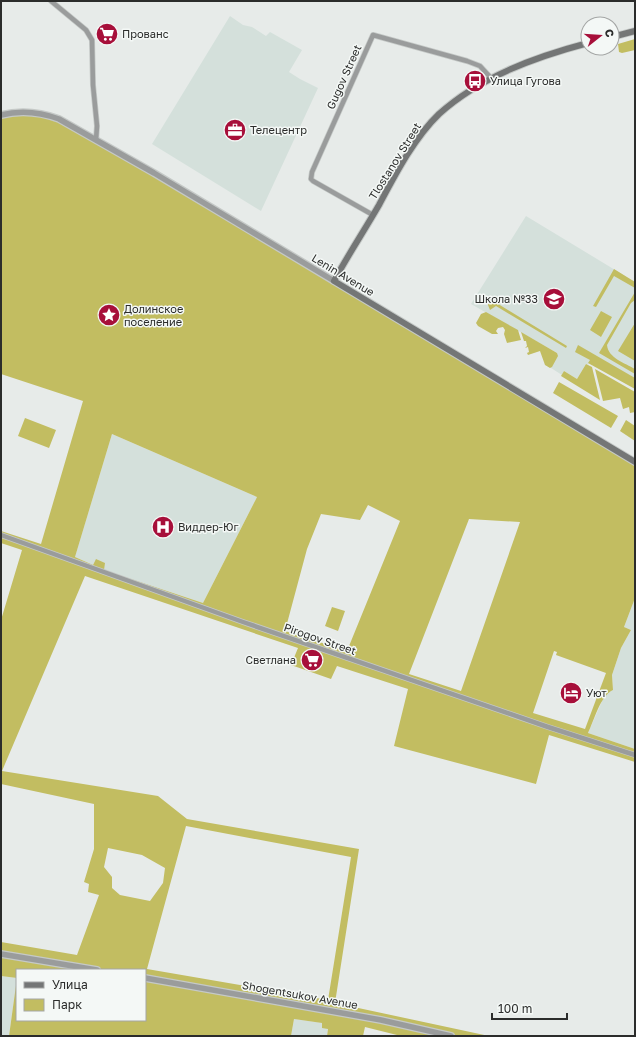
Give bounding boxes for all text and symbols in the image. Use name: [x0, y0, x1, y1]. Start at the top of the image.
north arrow: [580, 16, 620, 56]
supermarket icon: Прованс: [94, 21, 120, 47]
place label: Прованс: [122, 27, 169, 40]
text: С: [603, 27, 617, 39]
street label: Gugov Street: [324, 43, 364, 111]
bus stop icon: Улица Гугова: [462, 68, 488, 94]
place label: Улица Гугова: [490, 74, 561, 87]
office icon: Телецентр: [222, 117, 248, 143]
street label: Tlostanov Street: [366, 120, 423, 201]
place label: Телецентр: [250, 123, 307, 136]
street label: Lenin Avenue: [310, 251, 377, 298]
school or university icon: Школа №33: [541, 286, 567, 312]
place label: Школа №33: [474, 292, 538, 305]
place icon: Долинское поселение: [96, 302, 122, 328]
place label: Долинское поселение: [124, 302, 183, 328]
hospital icon: Виддер-Юг: [150, 514, 176, 540]
place label: Виддер-Юг: [178, 520, 239, 533]
street label: Pirogov Street: [282, 620, 358, 657]
supermarket icon: Светлана: [299, 647, 325, 673]
place label: Светлана: [246, 653, 296, 666]
hotel icon: Уют: [558, 680, 584, 706]
place label: Уют: [586, 686, 607, 699]
legend: [16, 969, 146, 1021]
text: Улица: [52, 977, 88, 992]
street label: Shogentsukov Avenue: [241, 978, 359, 1011]
scale bar: [492, 995, 567, 1021]
text: Парк: [52, 997, 82, 1012]
text: 100 m: [498, 1001, 532, 1016]

